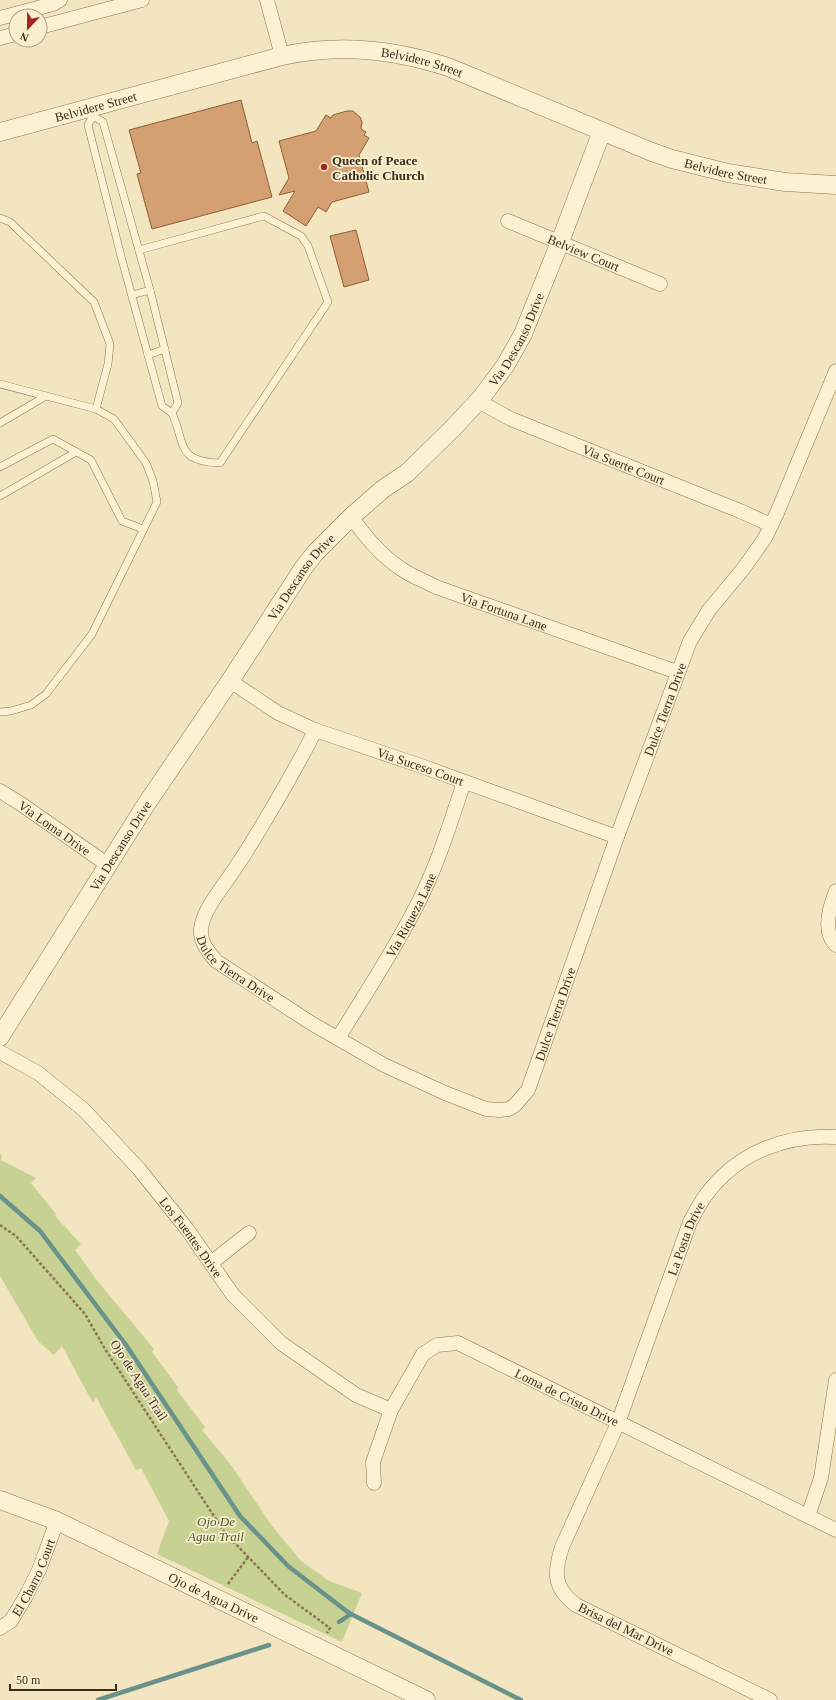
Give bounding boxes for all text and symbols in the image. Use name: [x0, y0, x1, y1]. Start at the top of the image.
north arrow: [8, 8, 48, 48]
text: N: [18, 30, 30, 44]
street label: Belvidere Street: [380, 44, 466, 80]
street label: Belvidere Street: [53, 88, 139, 124]
place label: Queen of Peace Catholic Church: [332, 153, 425, 183]
street label: Belvidere Street: [683, 155, 769, 187]
marker: Queen of Peace Catholic Church: [319, 162, 329, 172]
street label: Belview Court: [546, 231, 622, 274]
street label: Via Descanso Drive: [485, 290, 546, 389]
street label: Via Suerte Court: [580, 441, 667, 488]
street label: Via Descanso Drive: [264, 530, 338, 623]
street label: Via Fortuna Lane: [459, 589, 550, 633]
street label: Dulce Tierra Drive: [640, 660, 689, 758]
street label: Via Suceso Court: [375, 744, 466, 788]
street label: Via Loma Drive: [16, 797, 94, 858]
street label: Via Descanso Drive: [86, 797, 154, 894]
street label: Via Riqueza Lane: [382, 870, 439, 960]
street label: Dulce Tierra Drive: [194, 934, 278, 1005]
street label: Dulce Tierra Drive: [531, 965, 578, 1063]
street label: Los Fuentes Drive: [157, 1194, 226, 1280]
street label: La Posta Drive: [664, 1199, 707, 1277]
street label: Ojo de Agua Trail: [107, 1337, 171, 1424]
street label: Loma de Cristo Drive: [513, 1365, 622, 1429]
park label: Ojo De Agua Trail: [187, 1514, 244, 1544]
street label: El Charro Court: [8, 1536, 57, 1619]
street label: Ojo de Agua Drive: [166, 1569, 262, 1625]
street label: Brisa del Mar Drive: [576, 1599, 676, 1659]
scale bar: [10, 1666, 116, 1692]
text: 50 m: [16, 1673, 41, 1687]

